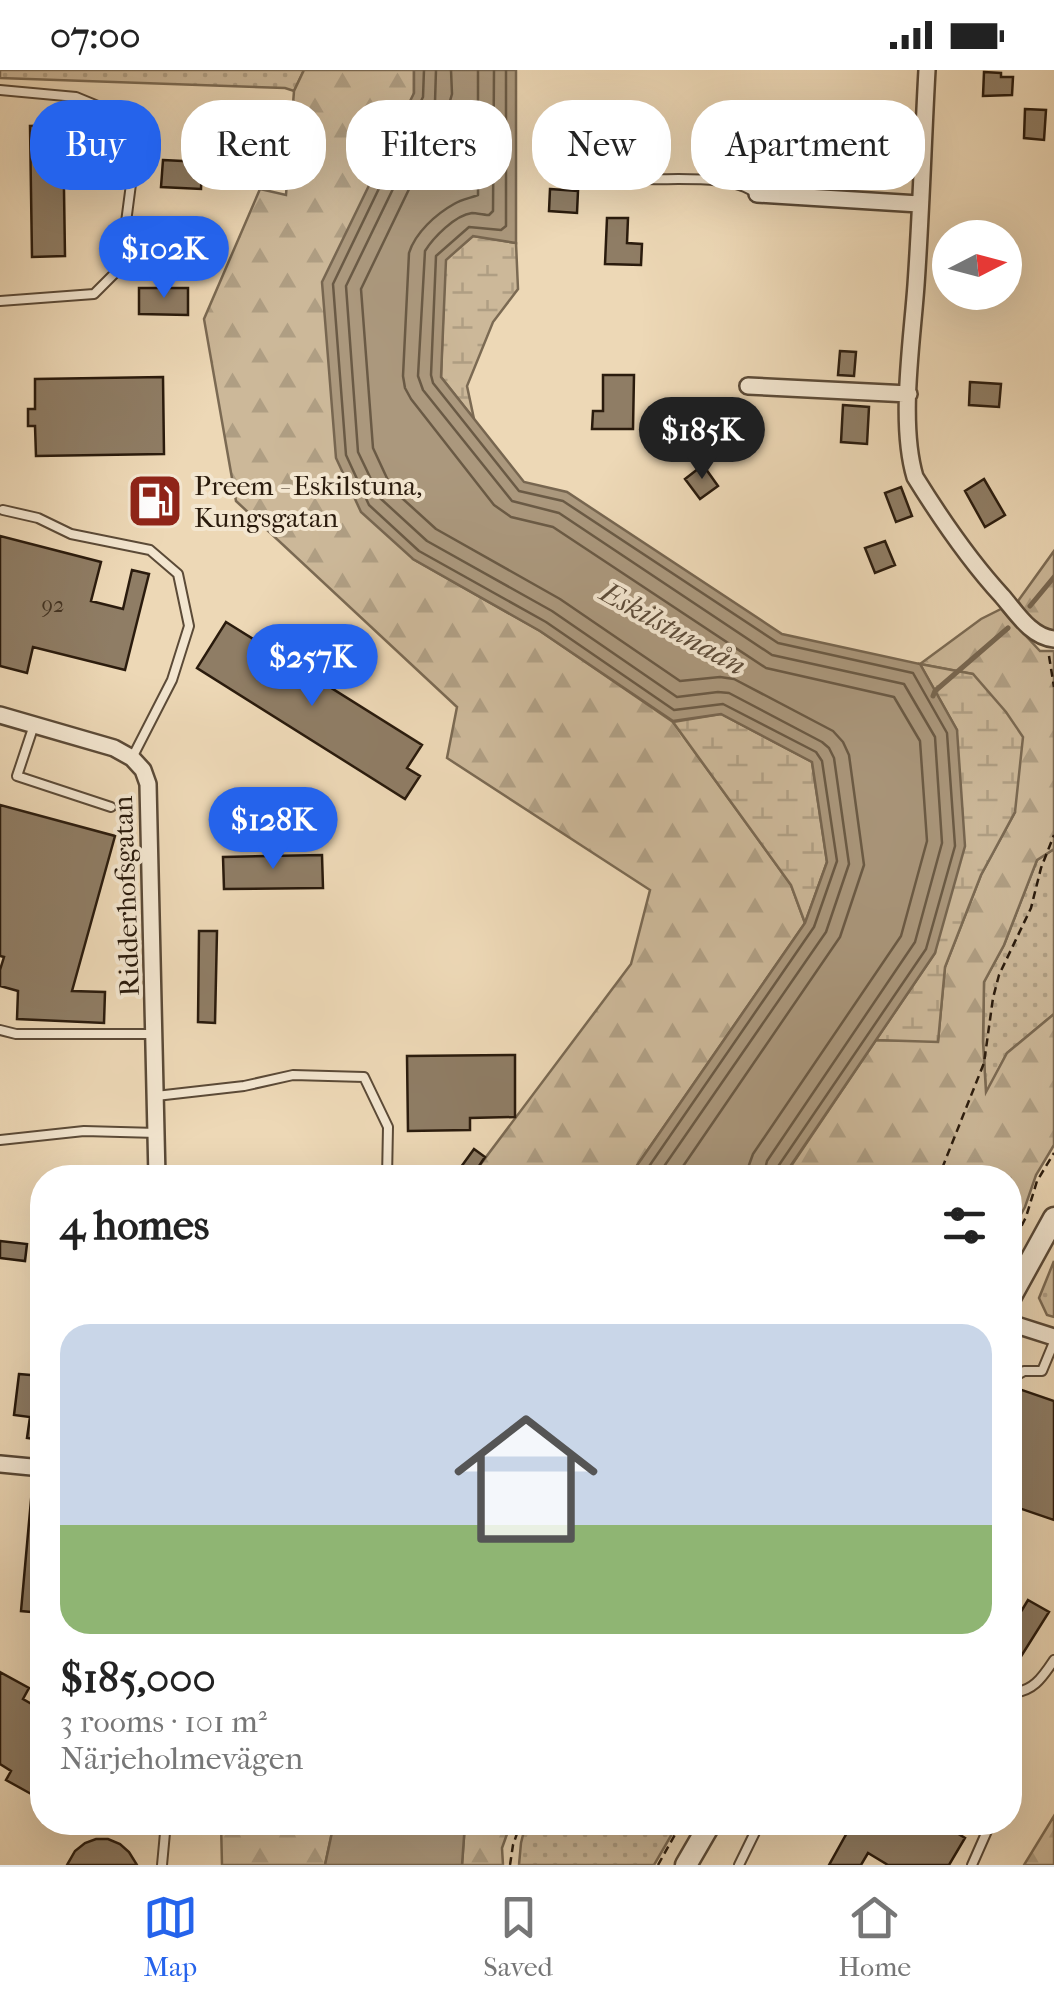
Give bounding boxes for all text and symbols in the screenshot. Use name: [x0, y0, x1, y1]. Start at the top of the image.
text: 07:00: [50, 13, 140, 58]
chip: Buy: [30, 100, 161, 190]
chip: Rent: [181, 100, 326, 190]
chip: Filters: [346, 100, 512, 190]
chip: New: [532, 100, 671, 190]
chip: Apartment: [691, 100, 925, 190]
pin: $102K: [94, 216, 234, 301]
north arrow: [932, 220, 1022, 310]
map controls: [932, 220, 1022, 310]
text: $102K: [121, 230, 207, 267]
pin: $185K: [632, 397, 772, 482]
text: $185K: [661, 411, 743, 448]
place label: Preem - Eskilstuna, Kungsgatan: [194, 469, 422, 534]
fuel station icon: Preem - Eskilstuna, Kungsgatan: [125, 471, 185, 531]
water label: Eskilstunaån: [593, 574, 752, 683]
house number: 92: [42, 592, 64, 618]
pin: $257K: [242, 624, 382, 709]
text: $257K: [269, 638, 355, 675]
pin: $128K: [203, 787, 343, 872]
street label: Ridderhofsgatan: [106, 795, 146, 997]
text: $128K: [231, 801, 315, 838]
icon: filters: [937, 1198, 992, 1253]
text: 4 homes: [60, 1201, 209, 1250]
icon: home: [436, 1389, 616, 1569]
text: $185,000: [60, 1654, 216, 1703]
text: 3 rooms · 101 m²: [60, 1703, 267, 1740]
text: Närjeholmevägen: [60, 1740, 303, 1777]
tab: Map: [143, 1890, 198, 1983]
tab: Saved: [483, 1890, 553, 1983]
tab: Home: [838, 1890, 911, 1983]

